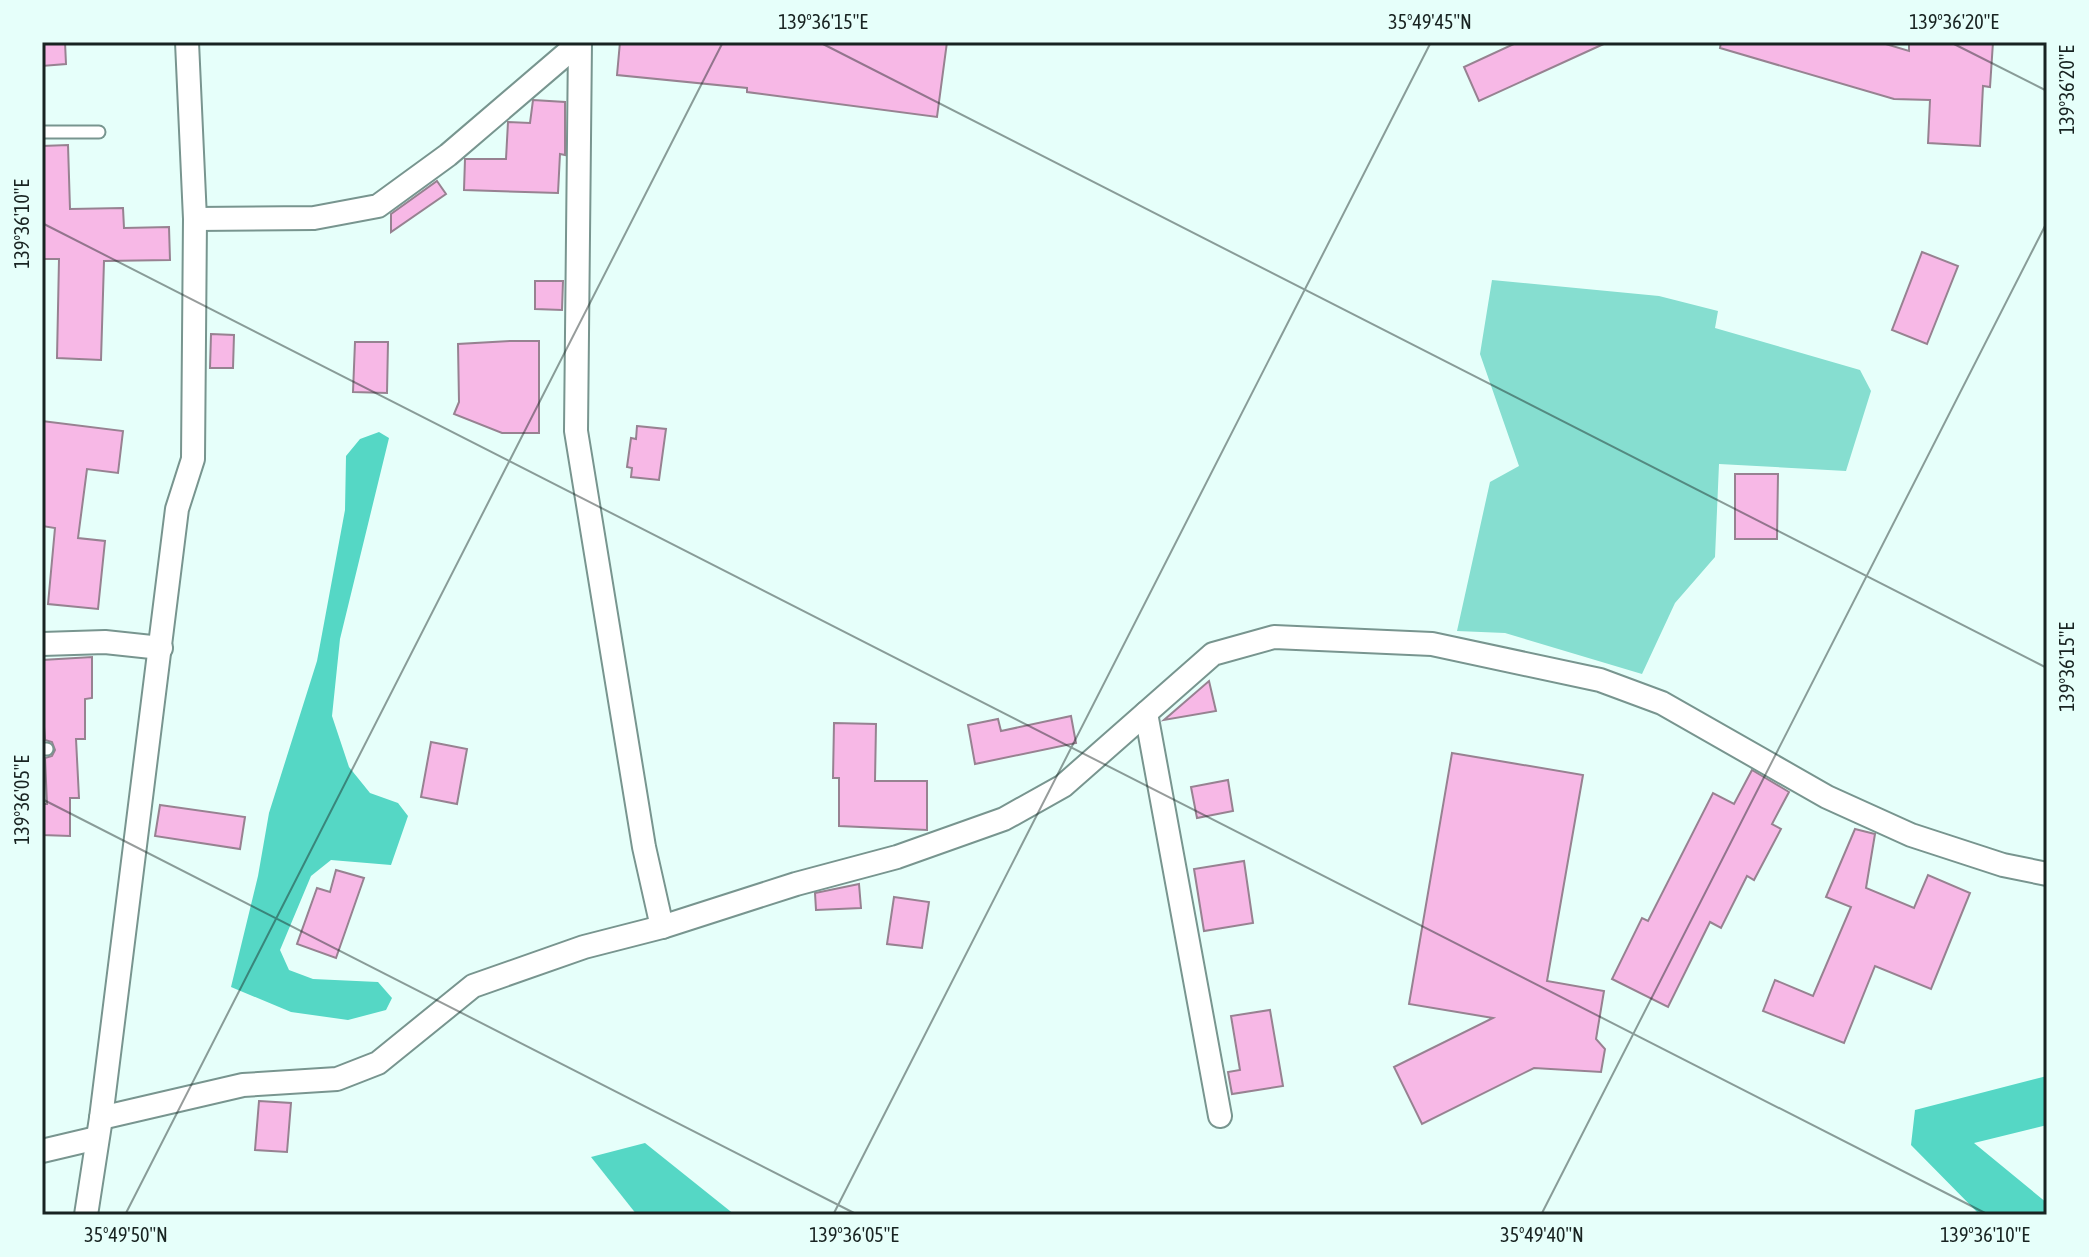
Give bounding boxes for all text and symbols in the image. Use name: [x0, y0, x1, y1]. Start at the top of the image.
text: 139°36'15"E: [778, 10, 868, 33]
text: 35°49'45"N: [1388, 10, 1472, 33]
text: 139°36'20"E: [1909, 10, 1999, 33]
text: 139°36'20"E: [2055, 45, 2078, 135]
text: 139°36'10"E: [10, 179, 33, 269]
text: 139°36'15"E: [2055, 622, 2078, 712]
text: 139°36'05"E: [10, 755, 33, 845]
text: 35°49'50"N: [84, 1223, 168, 1246]
text: 139°36'05"E: [809, 1223, 899, 1246]
text: 35°49'40"N: [1500, 1223, 1584, 1246]
text: 139°36'10"E: [1940, 1223, 2030, 1246]

